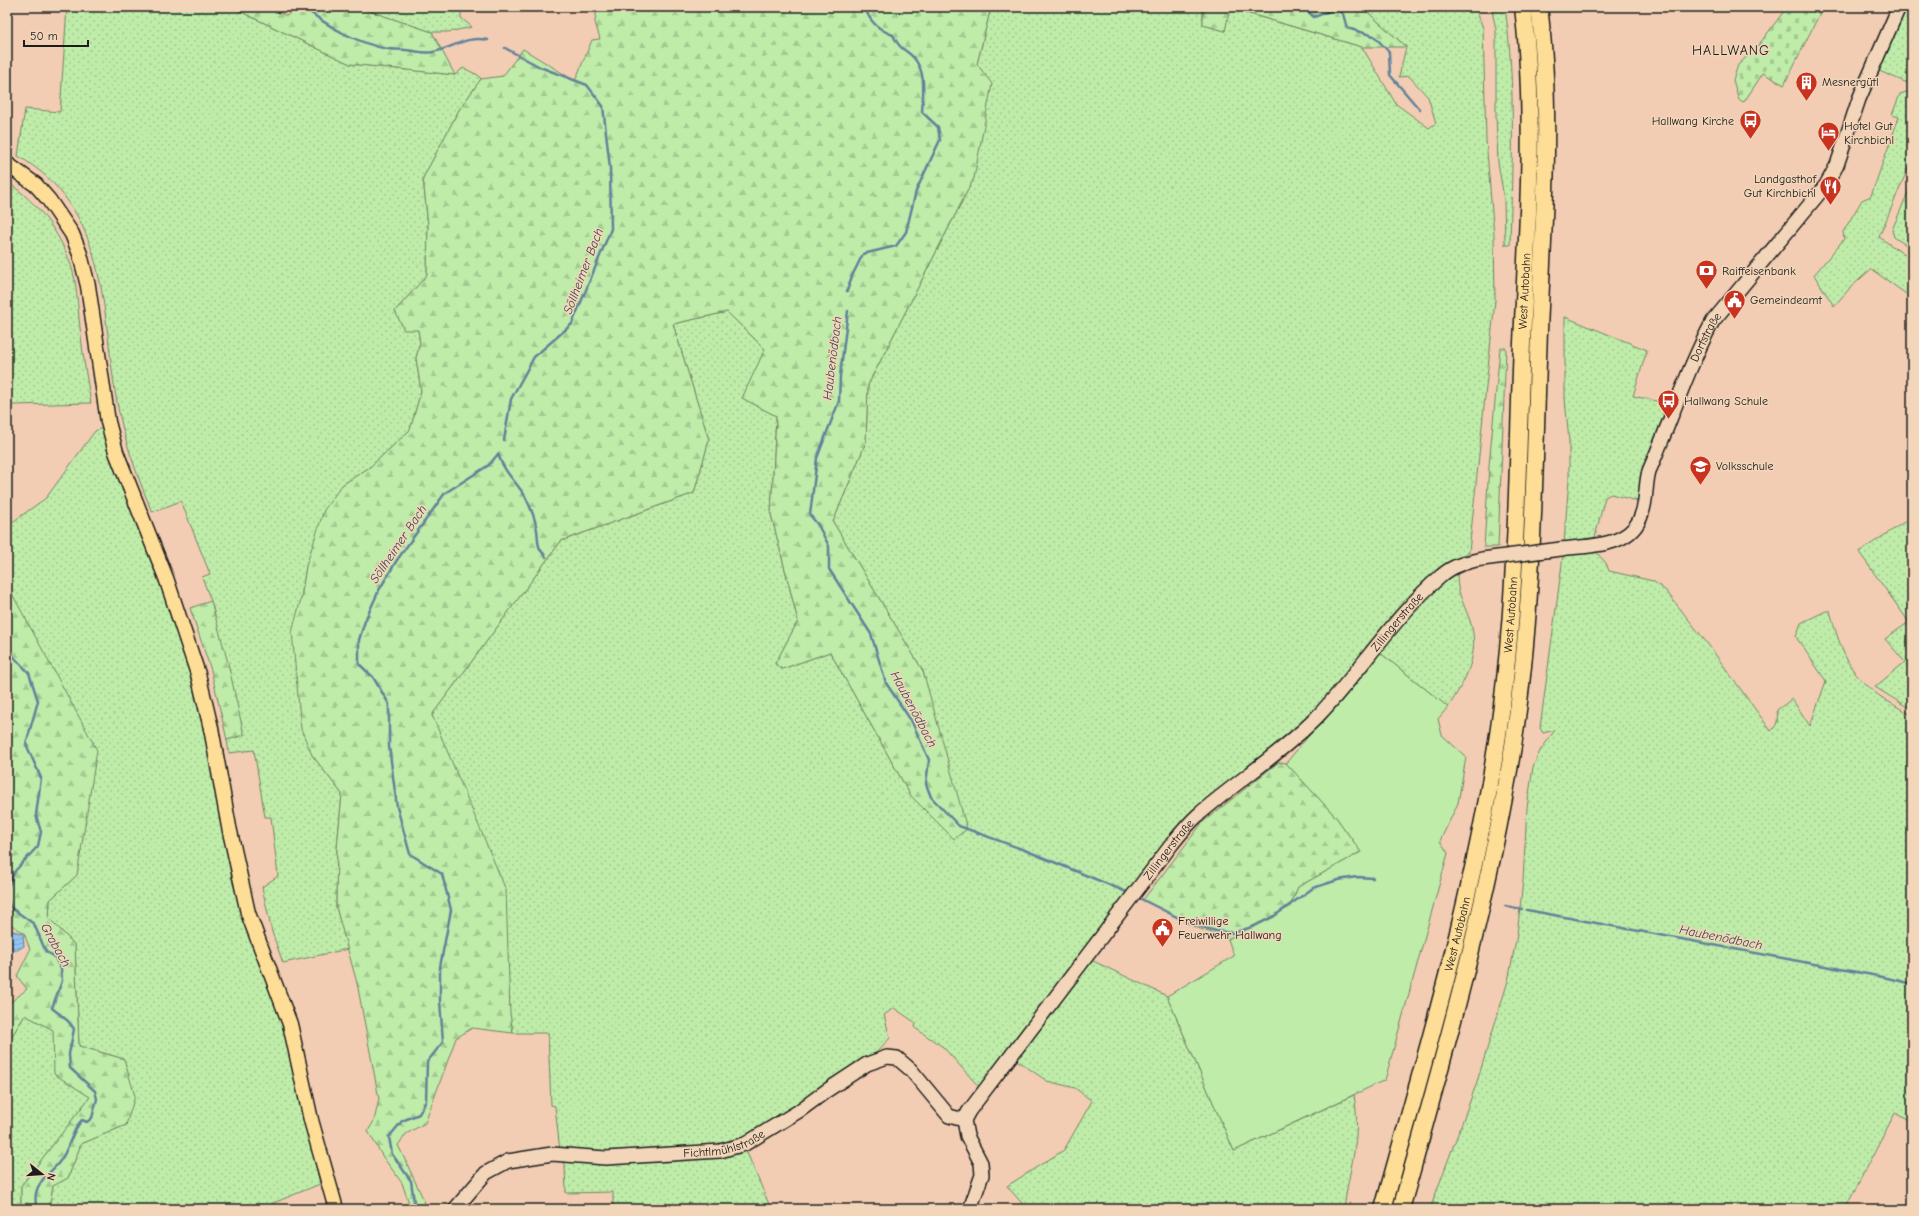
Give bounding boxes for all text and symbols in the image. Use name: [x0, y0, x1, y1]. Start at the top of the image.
scale bar: [24, 22, 88, 48]
text: 50 m: [30, 29, 58, 43]
district label: HALLWANG: [1692, 42, 1770, 59]
building icon: Mesnergütl: [1793, 69, 1819, 102]
place label: Mesnergütl: [1822, 75, 1879, 89]
bus stop icon: Hallwang Kirche: [1737, 108, 1763, 141]
place label: Hallwang Kirche: [1652, 114, 1734, 128]
place label: Hotel Gut Kirchbichl: [1844, 119, 1894, 147]
hotel icon: Hotel Gut Kirchbichl: [1815, 120, 1841, 153]
place label: Landgasthof Gut Kirchbichl: [1744, 172, 1817, 200]
restaurant icon: Landgasthof Gut Kirchbichl: [1818, 173, 1844, 206]
water label: Söllheimer Bach: [560, 226, 606, 316]
street label: West Autobahn: [1516, 253, 1533, 330]
bank icon: Raiffeisenbank: [1694, 258, 1720, 291]
place label: Raiffeisenbank: [1722, 264, 1796, 278]
public building icon: Gemeindeamt: [1721, 287, 1747, 320]
place label: Gemeindeamt: [1750, 293, 1822, 307]
street label: Dorfstraße: [1687, 310, 1724, 364]
water label: Haubenödbach: [819, 315, 845, 401]
bus stop icon: Hallwang Schule: [1655, 388, 1681, 421]
place label: Hallwang Schule: [1684, 394, 1768, 408]
school or university icon: Volksschule: [1687, 453, 1713, 486]
place label: Volksschule: [1716, 459, 1773, 473]
water label: Söllheimer Bach: [366, 502, 430, 586]
street label: West Autobahn: [1501, 576, 1520, 653]
street label: Zillingerstraße: [1368, 590, 1426, 654]
water label: Haubenödbach: [888, 668, 940, 750]
street label: Zillingerstraße: [1140, 816, 1197, 882]
street label: West Autobahn: [1442, 895, 1473, 973]
place label: Freiwillige Feuerwehr Hallwang: [1178, 914, 1282, 942]
public building icon: Freiwillige Feuerwehr Hallwang: [1150, 915, 1176, 948]
water label: Grabach: [38, 921, 74, 969]
water label: Haubenödbach: [1678, 922, 1764, 952]
street label: Fichtlmühlstraße: [683, 1127, 767, 1160]
north arrow: [22, 1154, 62, 1194]
text: N: [44, 1171, 58, 1182]

